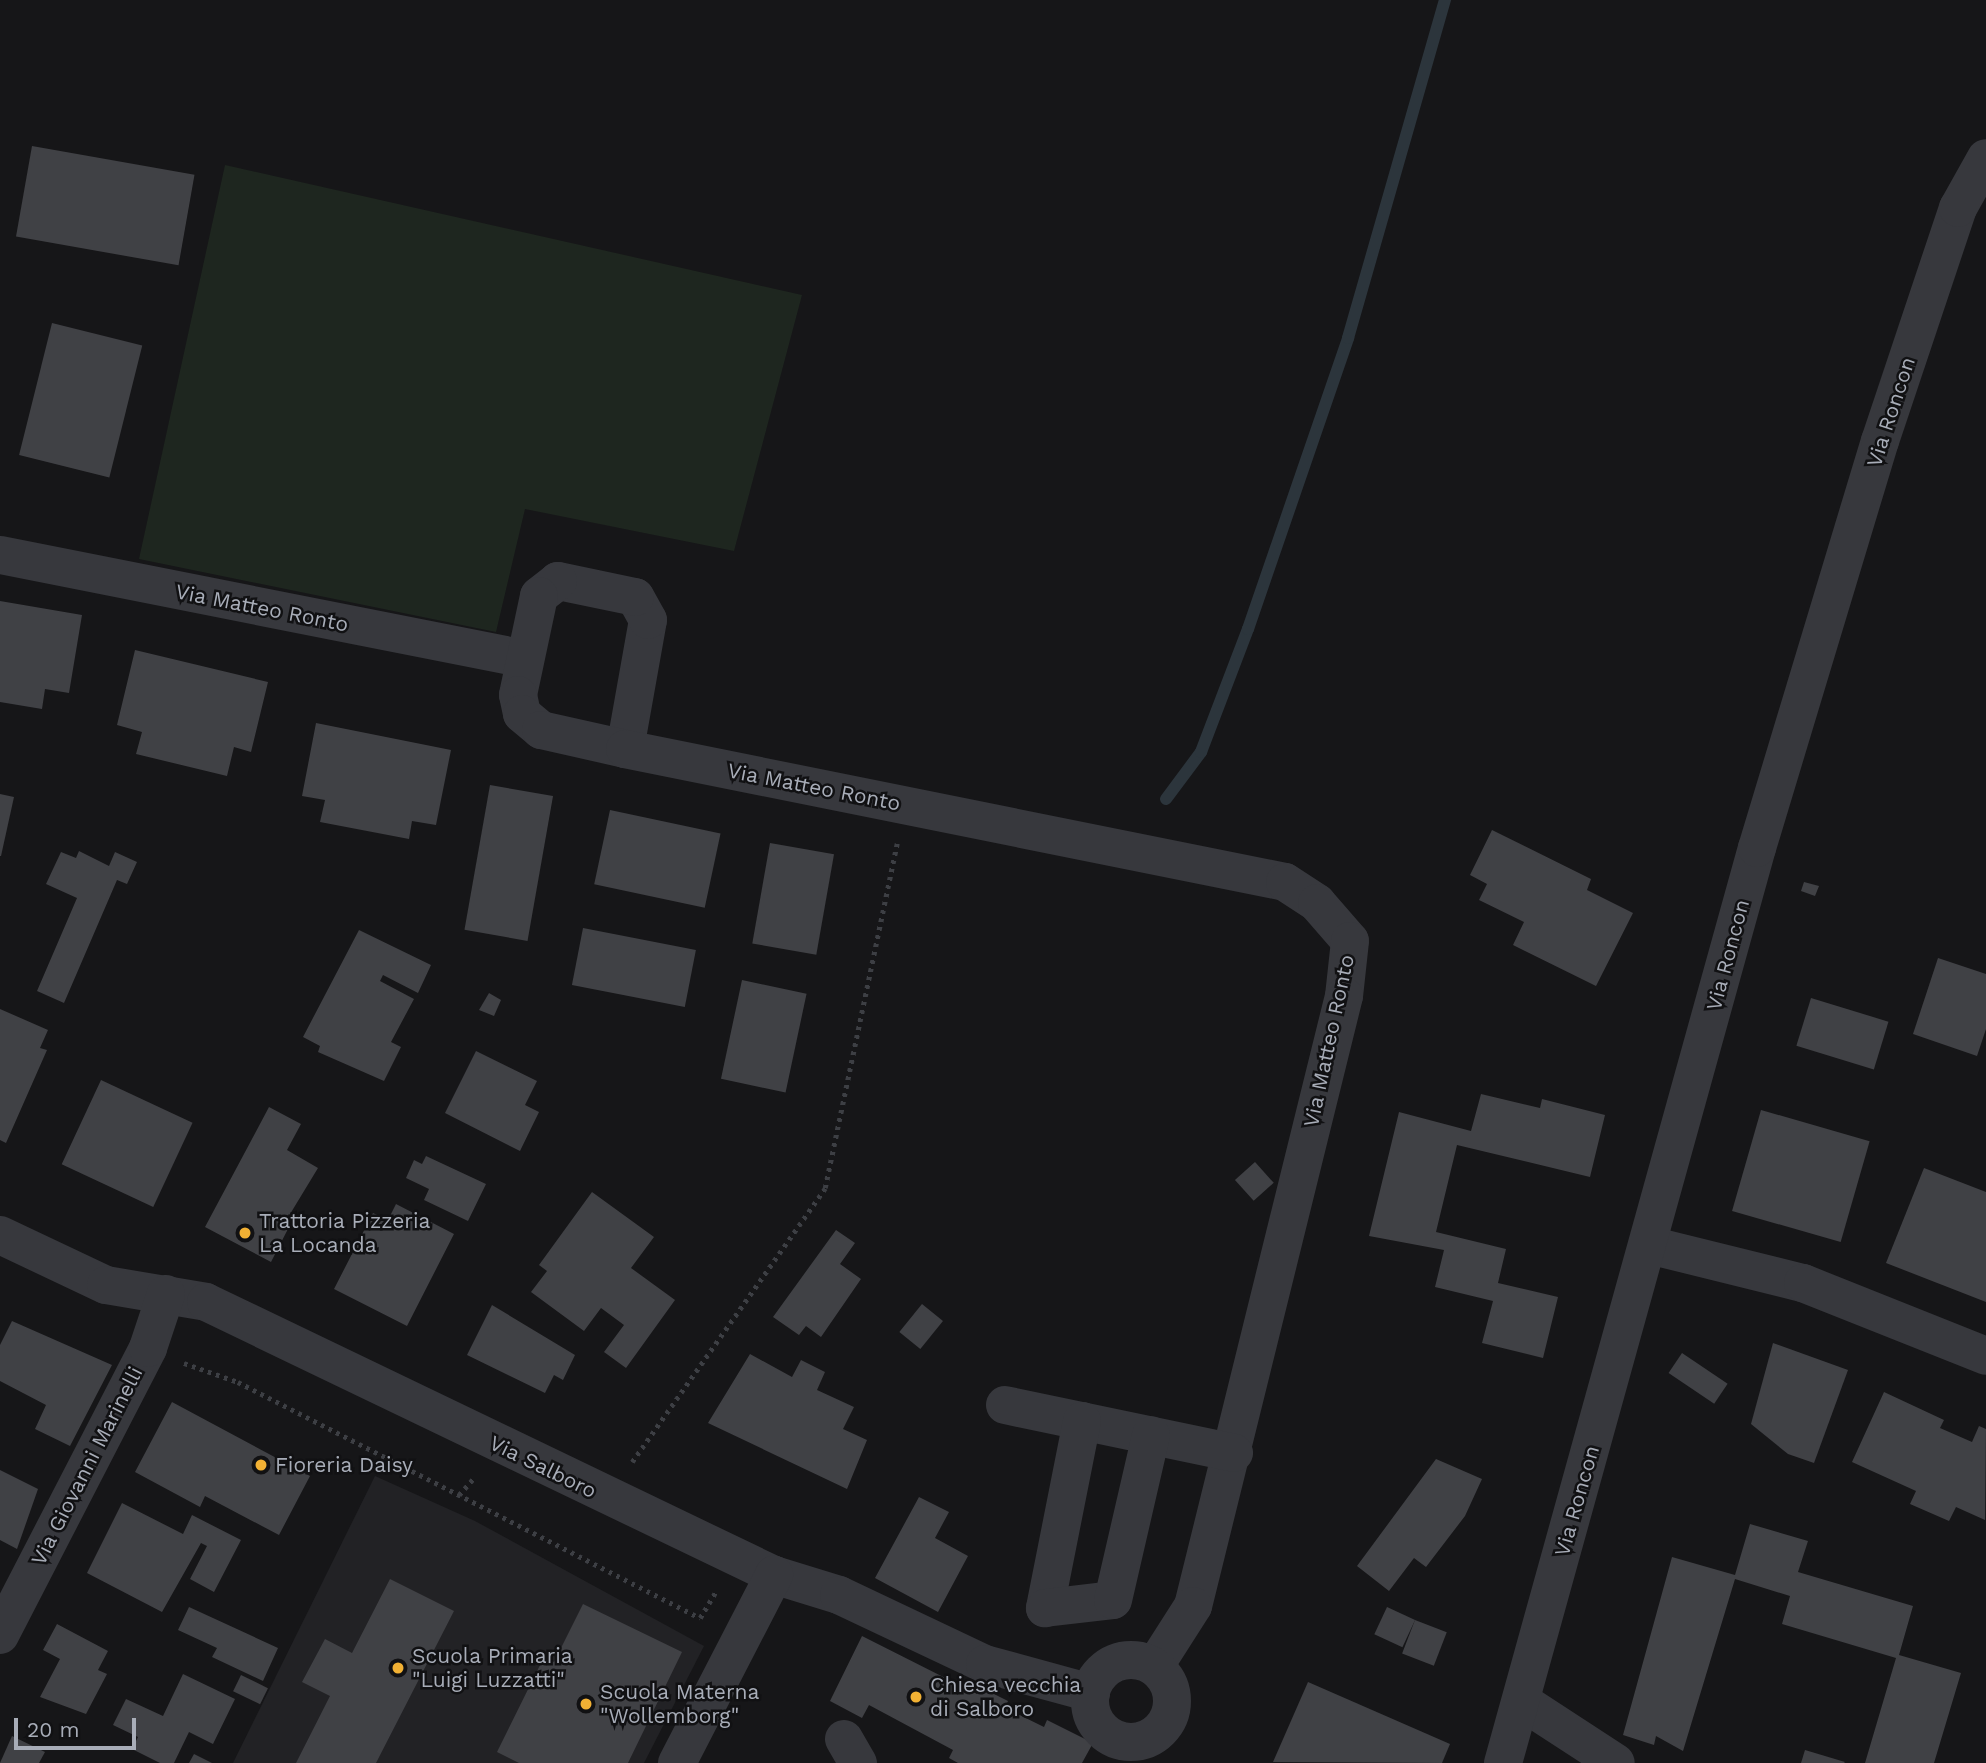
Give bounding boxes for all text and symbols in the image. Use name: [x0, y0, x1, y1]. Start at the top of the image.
street label: Via Roncon: [1861, 354, 1921, 470]
street label: Via Matteo Ronto: [173, 579, 351, 637]
street label: Via Matteo Ronto: [725, 758, 903, 816]
street label: Via Roncon: [1701, 896, 1755, 1014]
street label: Via Matteo Ronto: [1298, 952, 1360, 1130]
place label: Trattoria Pizzeria La Locanda: [259, 1208, 431, 1258]
marker: Trattoria Pizzeria La Locanda: [237, 1225, 253, 1241]
street label: Via Giovanni Marinelli: [26, 1362, 148, 1570]
street label: Via Salboro: [485, 1430, 601, 1504]
street label: Via Roncon: [1549, 1442, 1605, 1560]
place label: Fioreria Daisy: [275, 1452, 413, 1478]
marker: Fioreria Daisy: [253, 1457, 269, 1473]
place label: Scuola Primaria "Luigi Luzzatti": [412, 1643, 573, 1693]
marker: Scuola Primaria "Luigi Luzzatti": [390, 1660, 406, 1676]
place label: Chiesa vecchia di Salboro: [930, 1672, 1082, 1722]
place label: Scuola Materna "Wollemborg": [600, 1679, 760, 1729]
marker: Chiesa vecchia di Salboro: [908, 1689, 924, 1705]
marker: Scuola Materna "Wollemborg": [578, 1696, 594, 1712]
scale bar: [18, 1704, 140, 1748]
text: 20 m: [27, 1717, 79, 1742]

